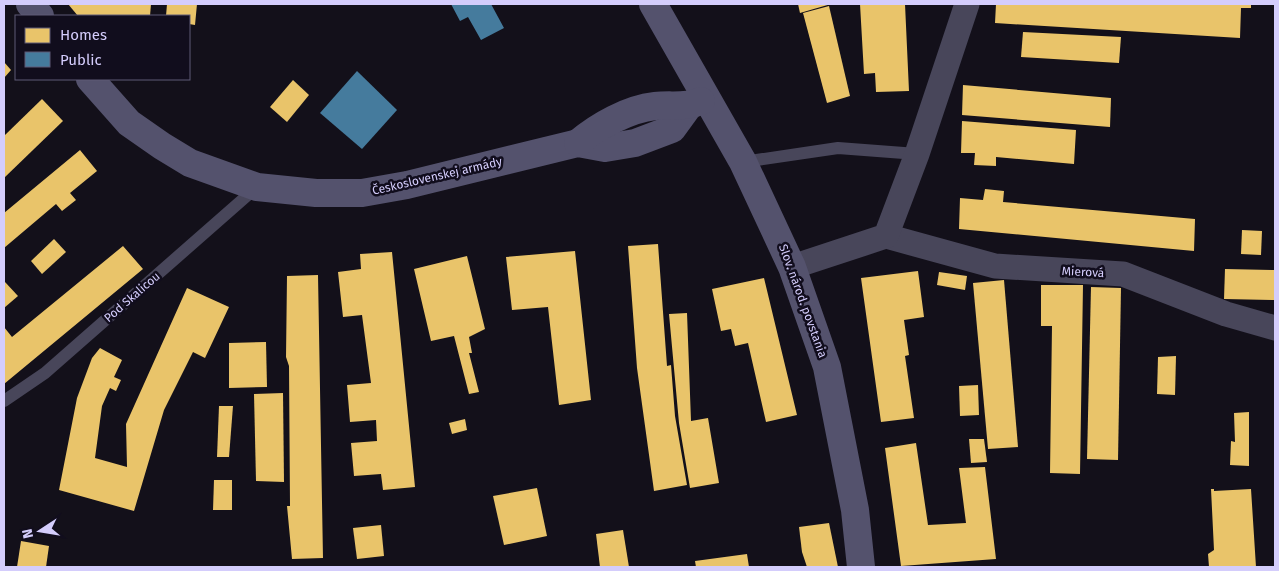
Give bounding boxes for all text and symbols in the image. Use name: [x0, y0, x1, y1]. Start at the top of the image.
legend: [15, 15, 190, 80]
text: Homes: [60, 26, 107, 44]
text: Public: [60, 51, 102, 69]
street label: Československej armády: [370, 153, 503, 198]
street label: Slov. národ. povstania: [776, 242, 830, 360]
street label: Mierová: [1061, 264, 1105, 280]
street label: Pod Skalicou: [101, 269, 163, 325]
north arrow: [15, 506, 65, 556]
text: N: [18, 527, 37, 540]

